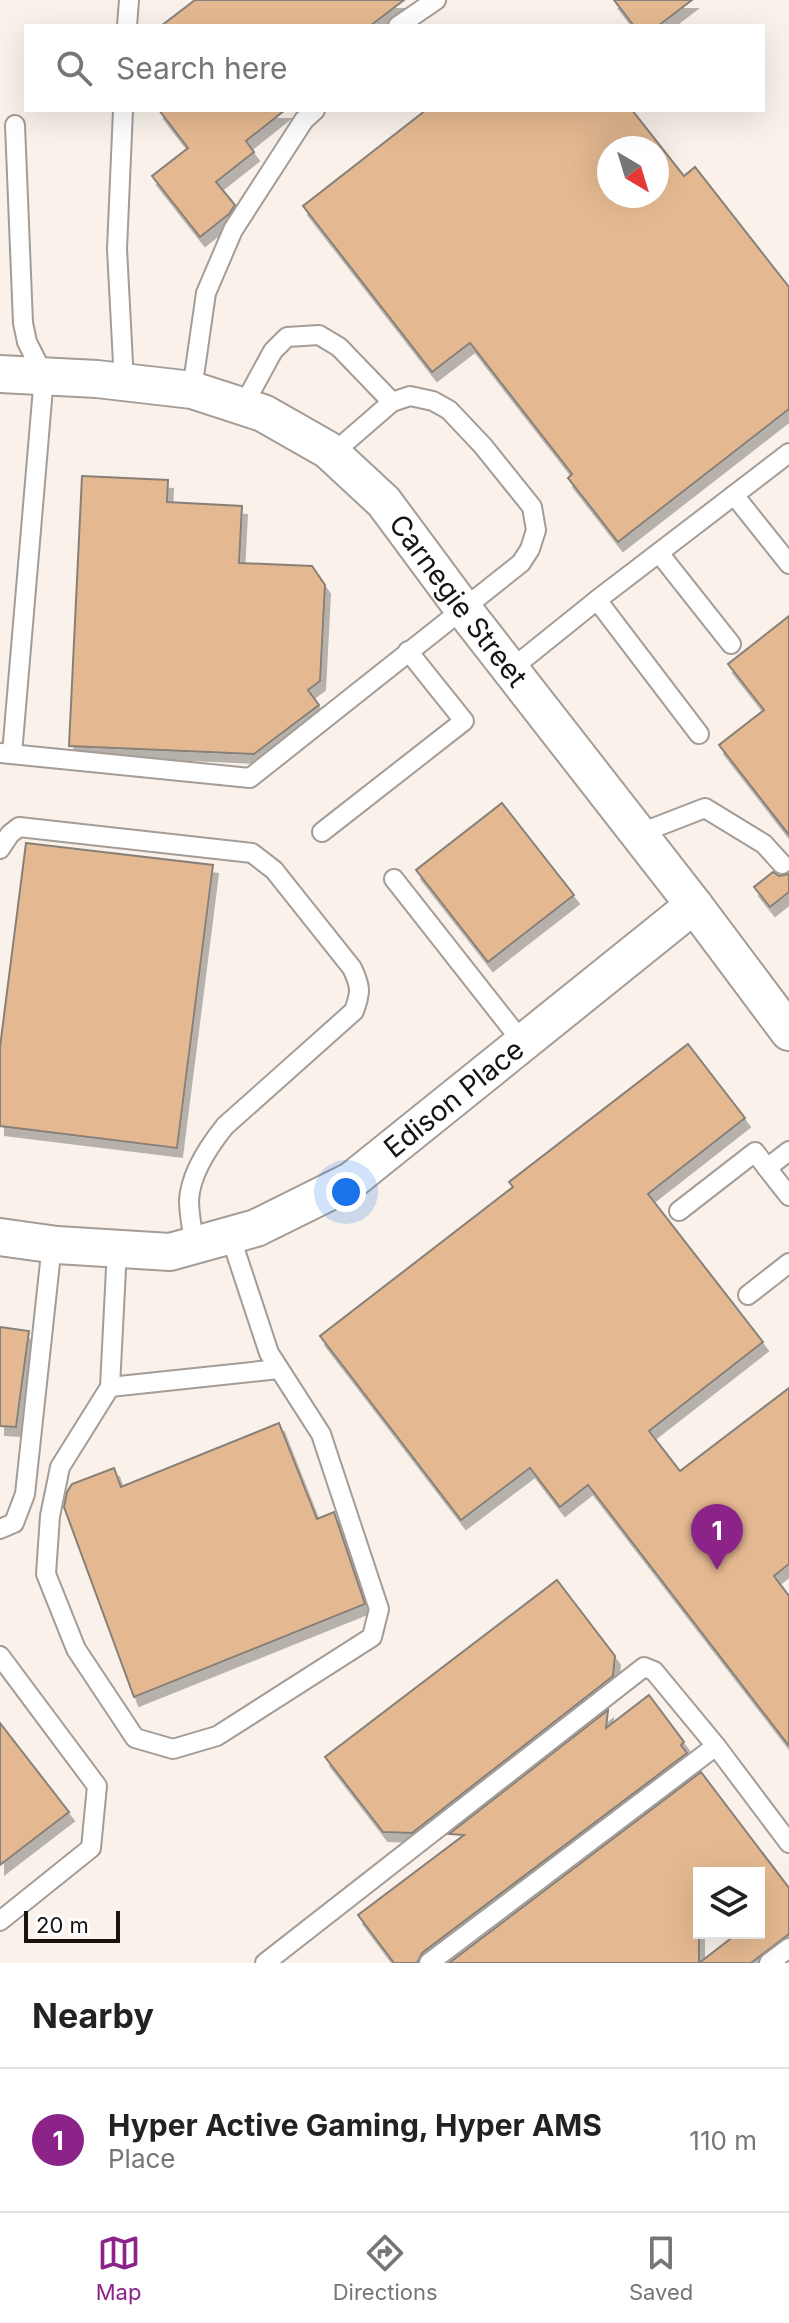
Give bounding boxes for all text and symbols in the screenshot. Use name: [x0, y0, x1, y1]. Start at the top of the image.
search box: [24, 24, 765, 112]
icon: search: [52, 46, 96, 90]
text: Search here: [116, 50, 288, 86]
north arrow: [597, 136, 669, 208]
street label: Carnegie Street: [382, 508, 534, 693]
street label: Edison Place: [377, 1032, 530, 1165]
your location: [326, 1172, 366, 1212]
pin: 1: [691, 1504, 743, 1570]
map controls: [693, 1867, 765, 1939]
button: layers: [693, 1867, 765, 1939]
scale bar: [24, 1907, 120, 1943]
text: 20 m: [36, 1912, 89, 1938]
text: Nearby: [32, 1995, 154, 2036]
text: Hyper Active Gaming, Hyper AMS: [108, 2107, 602, 2143]
text: 1: [52, 2125, 64, 2156]
text: 110 m: [689, 2125, 757, 2156]
text: Place: [108, 2143, 176, 2174]
tab: Map: [96, 2231, 141, 2305]
tab: Directions: [333, 2231, 438, 2305]
tab: Saved: [629, 2231, 693, 2305]

